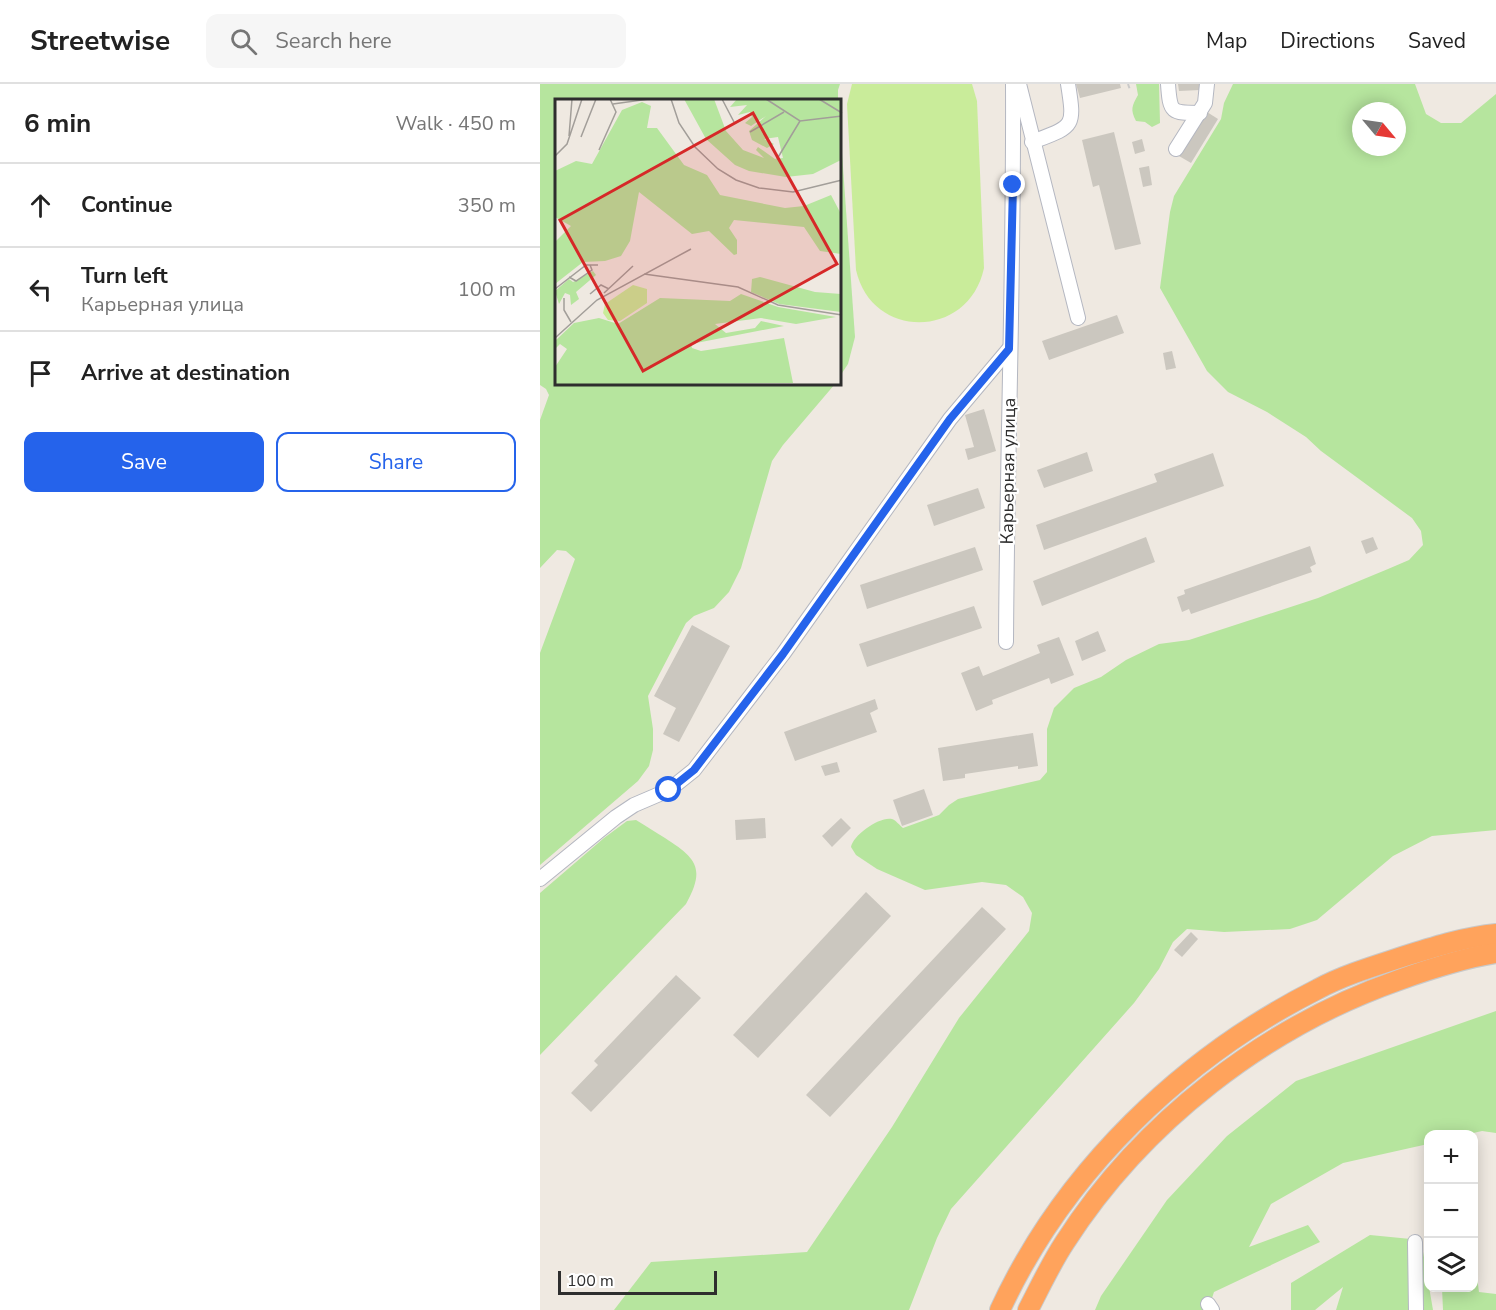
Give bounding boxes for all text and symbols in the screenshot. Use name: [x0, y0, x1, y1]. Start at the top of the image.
search box: [206, 14, 626, 68]
text: Streetwise: [30, 22, 170, 60]
icon: search: [227, 25, 260, 58]
text: Search here: [275, 26, 392, 56]
text: Map: [1206, 27, 1247, 55]
text: Directions: [1280, 27, 1375, 55]
text: Saved: [1408, 27, 1466, 55]
inset map: [555, 99, 842, 386]
north arrow: [1352, 102, 1406, 156]
text: 6 min: [24, 106, 91, 141]
text: Walk · 450 m: [396, 110, 516, 137]
route end: [999, 171, 1025, 197]
icon: ahead: [24, 189, 57, 222]
text: Continue: [81, 190, 172, 220]
text: 350 m: [458, 192, 516, 219]
text: Turn left: [81, 261, 168, 291]
icon: left: [24, 273, 57, 306]
text: 100 m: [458, 276, 516, 303]
text: Карьерная улица: [81, 291, 244, 318]
icon: arrive: [24, 357, 57, 390]
text: Arrive at destination: [81, 358, 290, 388]
street label: Карьерная улица: [995, 397, 1021, 545]
button: Save: [24, 432, 264, 492]
button: Share: [276, 432, 516, 492]
route start: [655, 776, 681, 802]
map controls: [1424, 1130, 1478, 1292]
button: +: [1424, 1130, 1478, 1184]
button: −: [1424, 1184, 1478, 1238]
button: layers: [1424, 1238, 1478, 1292]
scale bar: [558, 1268, 717, 1296]
text: 100 m: [567, 1270, 614, 1292]

